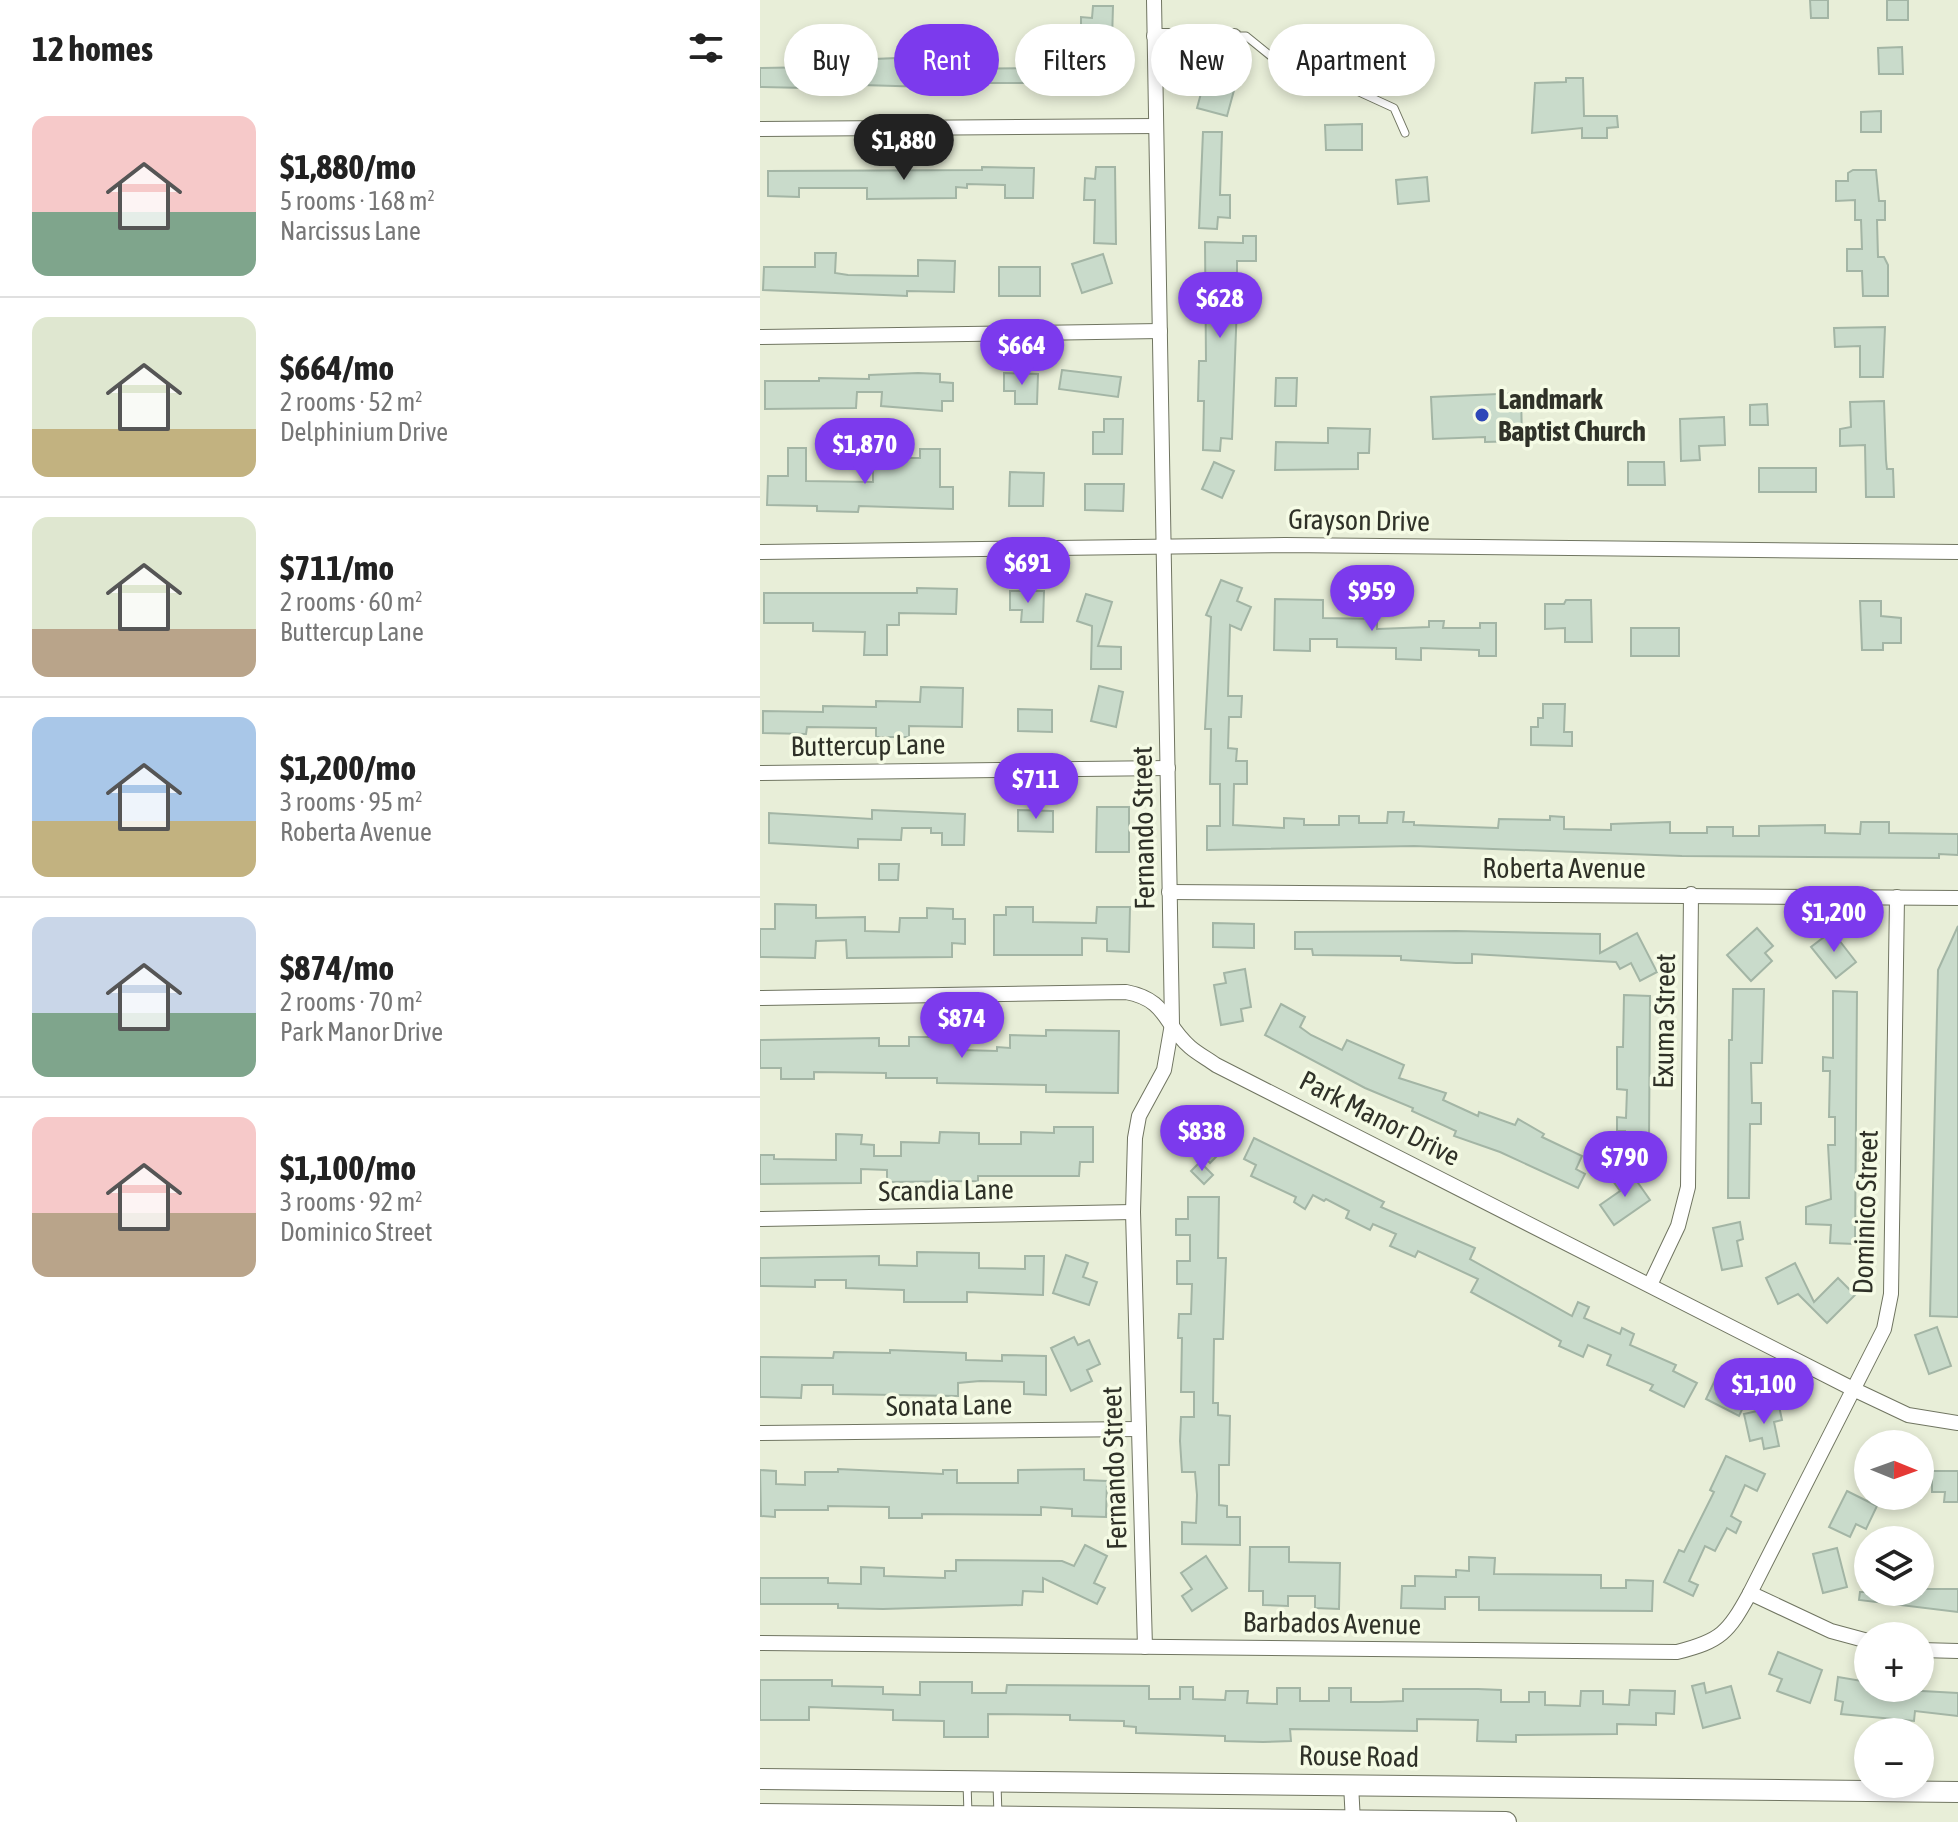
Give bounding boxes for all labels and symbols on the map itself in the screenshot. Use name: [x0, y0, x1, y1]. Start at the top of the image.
pin: $1,880: [839, 114, 969, 182]
pin: $628: [1173, 272, 1267, 340]
pin: $664: [975, 319, 1069, 387]
place label: Landmark Baptist Church: [1498, 383, 1646, 447]
marker: Landmark Baptist Church: [1473, 406, 1491, 424]
pin: $1,870: [800, 418, 930, 486]
street label: Grayson Drive: [1288, 503, 1430, 537]
pin: $691: [981, 537, 1075, 605]
pin: $959: [1325, 565, 1419, 633]
street label: Buttercup Lane: [790, 728, 946, 762]
street label: Fernando Street: [1126, 746, 1160, 910]
pin: $711: [989, 753, 1083, 821]
street label: Roberta Avenue: [1482, 852, 1646, 884]
pin: $1,200: [1769, 886, 1899, 954]
street label: Exuma Street: [1647, 953, 1681, 1089]
pin: $874: [915, 992, 1009, 1060]
street label: Park Manor Drive: [1295, 1064, 1465, 1172]
pin: $838: [1155, 1105, 1249, 1173]
street label: Dominico Street: [1846, 1129, 1884, 1295]
pin: $790: [1578, 1131, 1672, 1199]
street label: Scandia Lane: [878, 1173, 1014, 1207]
pin: $1,100: [1699, 1358, 1829, 1426]
street label: Fernando Street: [1095, 1386, 1133, 1550]
street label: Sonata Lane: [885, 1388, 1013, 1422]
north arrow: [1854, 1430, 1934, 1510]
street label: Barbados Avenue: [1242, 1605, 1422, 1641]
street label: Rouse Road: [1298, 1739, 1420, 1773]

